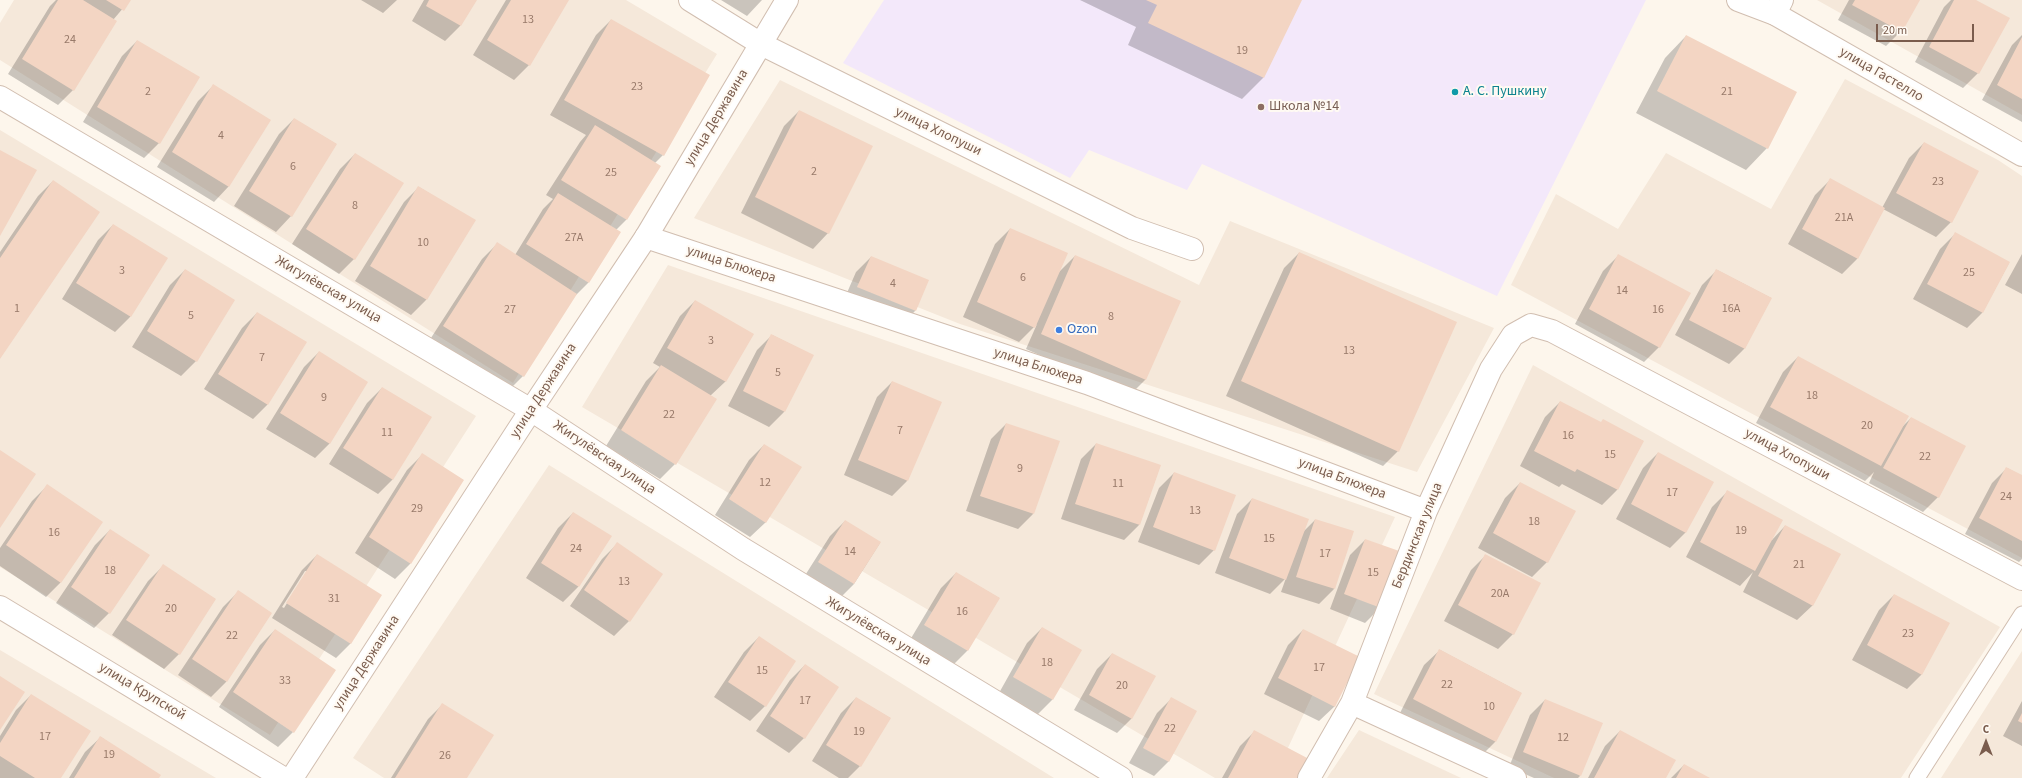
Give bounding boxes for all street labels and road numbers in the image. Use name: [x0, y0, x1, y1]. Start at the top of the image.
street label: улица Гастелло: [1836, 44, 1926, 106]
street label: улица Державина: [682, 67, 752, 169]
street label: улица Хлопуши: [892, 104, 984, 160]
street label: улица Блюхера: [684, 243, 778, 287]
street label: Жигулёвская улица: [272, 253, 384, 327]
street label: улица Державина: [507, 340, 581, 442]
street label: улица Блюхера: [991, 345, 1085, 389]
street label: Жигулёвская улица: [550, 417, 658, 499]
street label: улица Хлопуши: [1741, 425, 1833, 485]
street label: улица Блюхера: [1296, 455, 1388, 503]
street label: Бердинская улица: [1389, 480, 1447, 592]
street label: Жигулёвская улица: [822, 594, 934, 670]
street label: улица Державина: [330, 612, 404, 714]
street label: улица Крупской: [96, 660, 188, 724]

